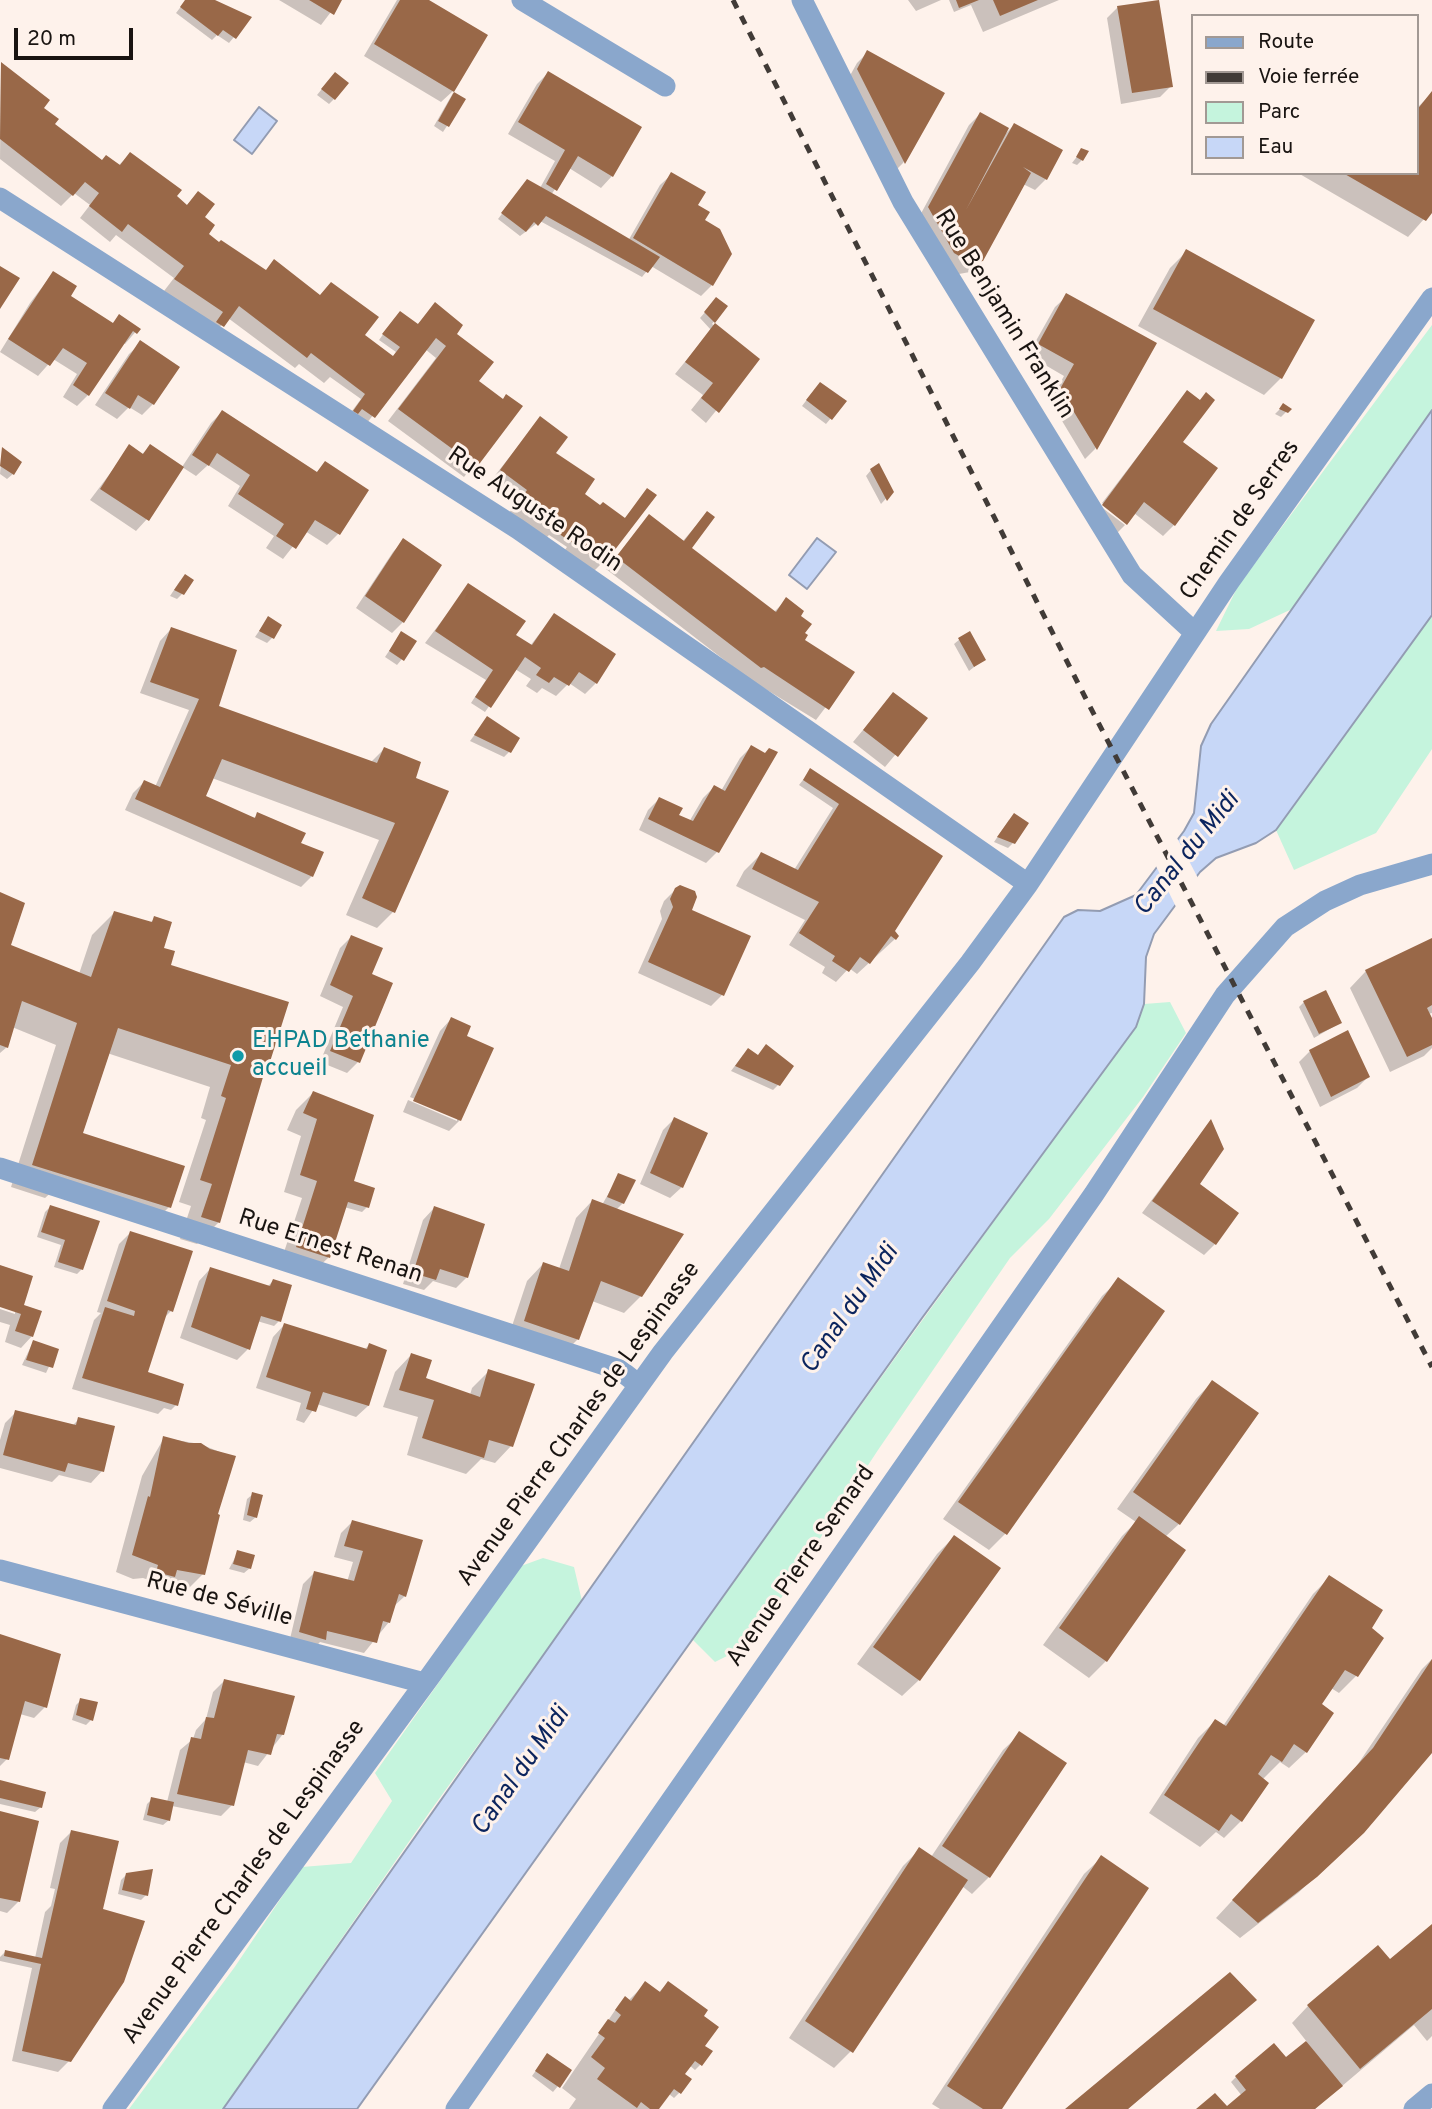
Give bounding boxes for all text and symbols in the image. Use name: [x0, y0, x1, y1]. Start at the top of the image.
scale bar: [18, 14, 136, 58]
legend: [1190, 14, 1418, 175]
text: 20 m: [27, 26, 76, 53]
text: Route: [1258, 29, 1314, 56]
text: Voie ferrée: [1258, 64, 1359, 91]
text: Parc: [1258, 99, 1300, 126]
text: Eau: [1258, 134, 1293, 161]
street label: Rue Benjamin Franklin: [927, 205, 1079, 425]
street label: Chemin de Serres: [1175, 435, 1307, 607]
street label: Rue Auguste Rodin: [441, 442, 627, 580]
water label: Canal du Midi: [1128, 787, 1248, 923]
place label: EHPAD Bethanie accueil: [252, 1028, 430, 1084]
marker: EHPAD Bethanie accueil: [230, 1048, 246, 1064]
street label: Rue Ernest Renan: [234, 1205, 426, 1291]
water label: Canal du Midi: [795, 1239, 907, 1381]
street label: Avenue Pierre Charles de Lespinasse: [452, 1257, 708, 1593]
street label: Avenue Pierre Semard: [722, 1461, 882, 1673]
street label: Rue de Séville: [143, 1568, 295, 1634]
water label: Canal du Midi: [466, 1701, 578, 1843]
street label: Avenue Pierre Charles de Lespinasse: [117, 1715, 373, 2051]

